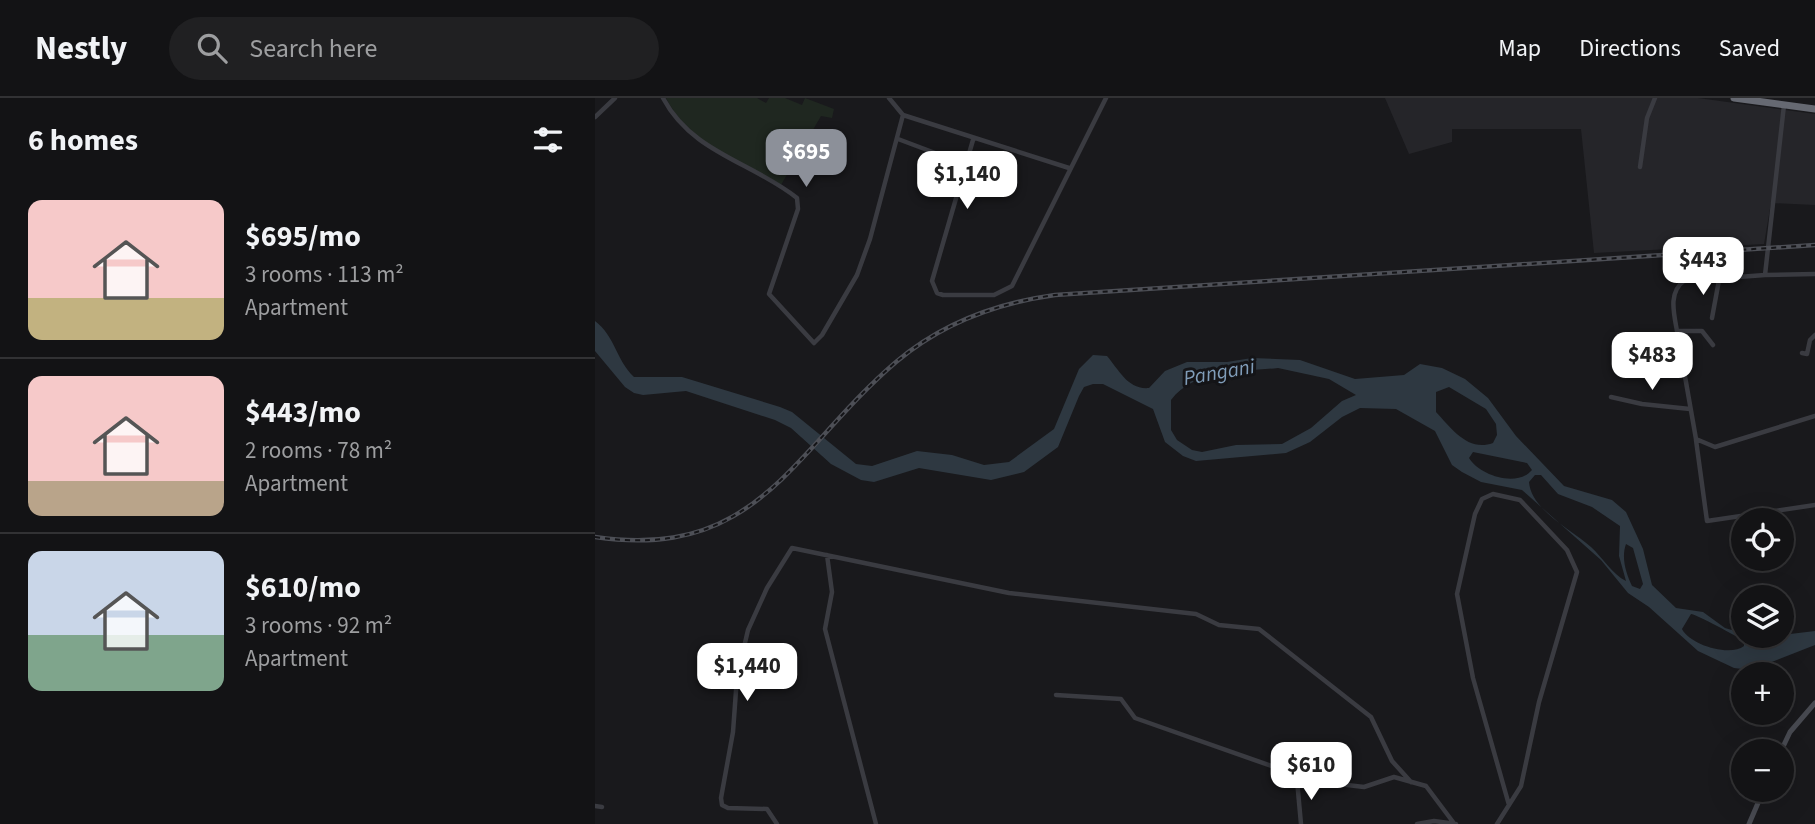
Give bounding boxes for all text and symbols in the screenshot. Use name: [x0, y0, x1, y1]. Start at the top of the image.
search box: [169, 17, 659, 80]
text: Nestly: [35, 25, 127, 72]
icon: search: [193, 29, 231, 67]
text: Search here: [249, 30, 377, 67]
text: Map: [1498, 31, 1541, 66]
text: Directions: [1579, 31, 1681, 66]
text: Saved: [1719, 31, 1780, 66]
text: 6 homes: [28, 119, 138, 162]
icon: filters: [529, 121, 567, 159]
pin: $695: [765, 130, 847, 189]
text: $695: [782, 135, 830, 168]
pin: $1,140: [910, 152, 1024, 211]
text: $1,140: [933, 157, 1001, 190]
text: $695/mo: [245, 215, 361, 258]
icon: home: [84, 228, 168, 312]
pin: $443: [1662, 238, 1744, 297]
text: $443: [1679, 243, 1727, 276]
text: 3 rooms · 113 m²: [245, 258, 404, 291]
text: Apartment: [245, 291, 348, 324]
pin: $483: [1611, 332, 1693, 392]
text: $483: [1628, 338, 1676, 371]
water label: Pangani: [1181, 351, 1258, 393]
text: $443/mo: [245, 391, 361, 434]
icon: home: [84, 404, 168, 488]
text: 2 rooms · 78 m²: [245, 434, 392, 467]
text: Apartment: [245, 467, 348, 500]
map controls: [1731, 508, 1794, 802]
button: locate: [1731, 508, 1794, 571]
text: $610/mo: [245, 566, 361, 609]
icon: home: [84, 579, 168, 663]
button: layers: [1731, 585, 1794, 648]
text: 3 rooms · 92 m²: [245, 609, 392, 642]
text: Apartment: [245, 642, 348, 675]
pin: $1,440: [690, 644, 804, 703]
text: $1,440: [713, 649, 781, 682]
button: +: [1731, 662, 1794, 725]
button: −: [1731, 739, 1794, 802]
pin: $610: [1270, 742, 1352, 802]
text: $610: [1287, 748, 1335, 781]

